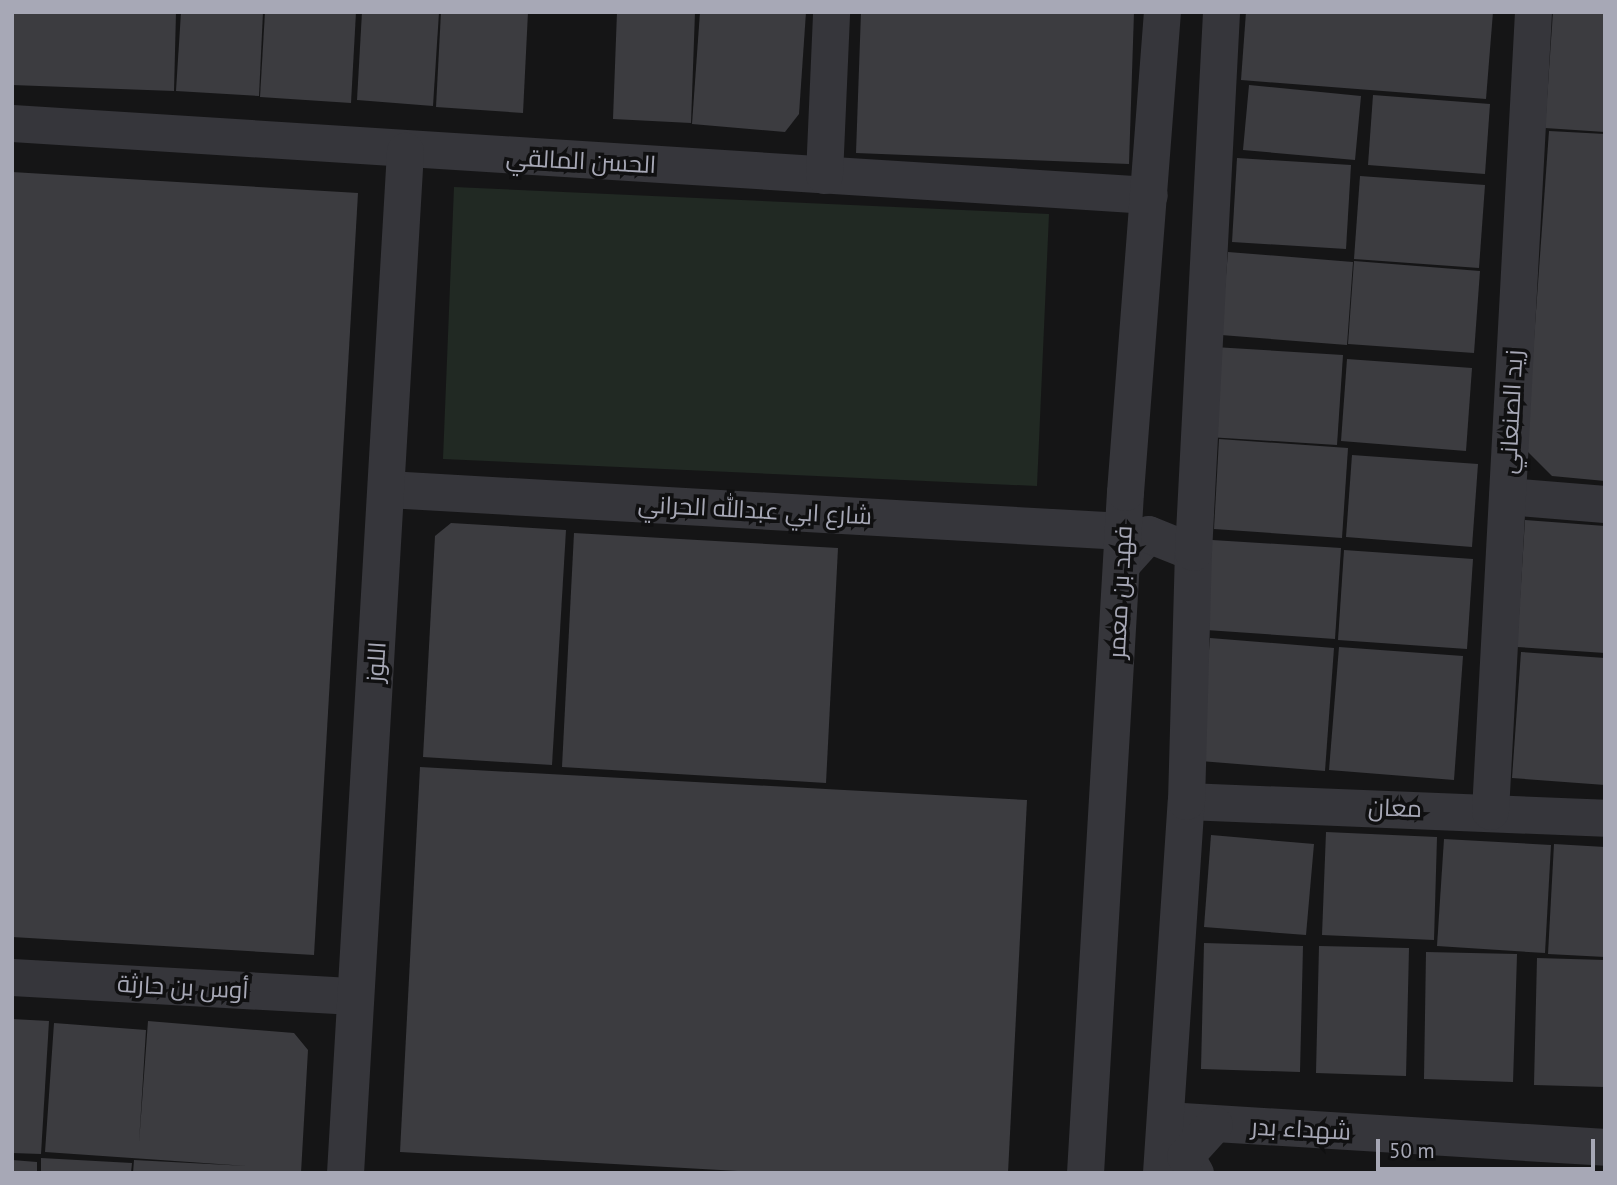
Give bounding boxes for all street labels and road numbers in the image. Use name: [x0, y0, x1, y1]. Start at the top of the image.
street label: الحسن المالقي: [505, 143, 657, 179]
street label: زيد الصنعاني: [1493, 349, 1529, 475]
street label: شارع ابي عبدالله الحراني: [637, 489, 873, 531]
street label: فهد بن معمر: [1102, 525, 1138, 659]
street label: اللوز: [360, 641, 392, 683]
street label: معان: [1368, 793, 1422, 823]
street label: أوس بن حارثة: [117, 969, 249, 1005]
street label: شهداء بدر: [1250, 1112, 1352, 1146]

